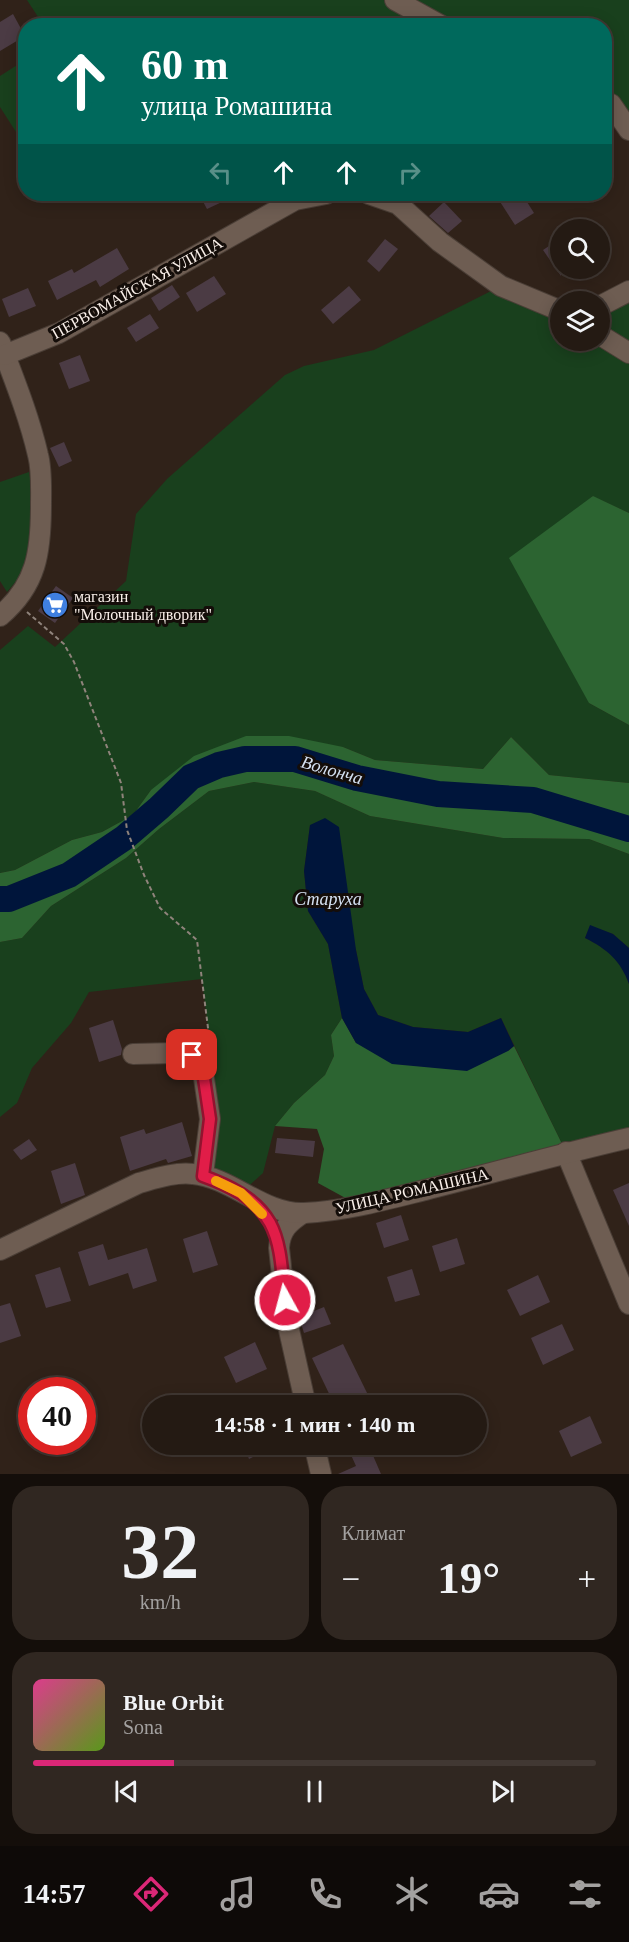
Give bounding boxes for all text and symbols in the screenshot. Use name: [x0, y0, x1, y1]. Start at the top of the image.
icon: ahead: [42, 42, 120, 120]
text: 60 m: [141, 42, 229, 88]
text: улица Ромашина: [141, 91, 332, 121]
icon: left: [204, 156, 237, 189]
icon: ahead: [267, 156, 300, 189]
icon: ahead: [330, 156, 363, 189]
icon: right: [393, 156, 426, 189]
map controls: [550, 219, 610, 351]
button: search: [550, 219, 610, 279]
street label: ПЕРВОМАЙСКАЯ УЛИЦА: [48, 233, 226, 343]
button: layers: [550, 291, 610, 351]
place label: магазин "Молочный дворик": [74, 588, 212, 624]
supermarket icon: магазин "Молочный дворик": [40, 590, 70, 620]
water label: Волонча: [299, 752, 365, 788]
water label: Старуха: [294, 889, 362, 909]
pin: [166, 1029, 217, 1080]
icon: arrive: [175, 1038, 208, 1071]
street label: УЛИЦА РОМАШИНА: [334, 1165, 491, 1218]
position arrow: [253, 1268, 317, 1332]
speed limit sign: 40: [18, 1377, 96, 1455]
text: 14:58 · 1 мин · 140 m: [214, 1412, 415, 1437]
text: 32: [121, 1508, 199, 1595]
text: Климат: [342, 1522, 405, 1544]
text: 19°: [437, 1553, 500, 1603]
text: −: [342, 1561, 360, 1597]
text: +: [577, 1561, 596, 1597]
text: km/h: [140, 1591, 181, 1613]
text: Blue Orbit: [123, 1690, 224, 1715]
text: Sona: [123, 1716, 163, 1738]
icon: previous: [110, 1775, 143, 1808]
icon: pause: [298, 1775, 331, 1808]
icon: next: [486, 1775, 519, 1808]
icon: directions: [130, 1873, 172, 1915]
icon: music: [217, 1873, 259, 1915]
icon: phone: [304, 1873, 346, 1915]
icon: climate: [391, 1873, 433, 1915]
icon: car: [478, 1873, 520, 1915]
icon: filters: [564, 1873, 606, 1915]
text: 14:57: [22, 1879, 85, 1909]

